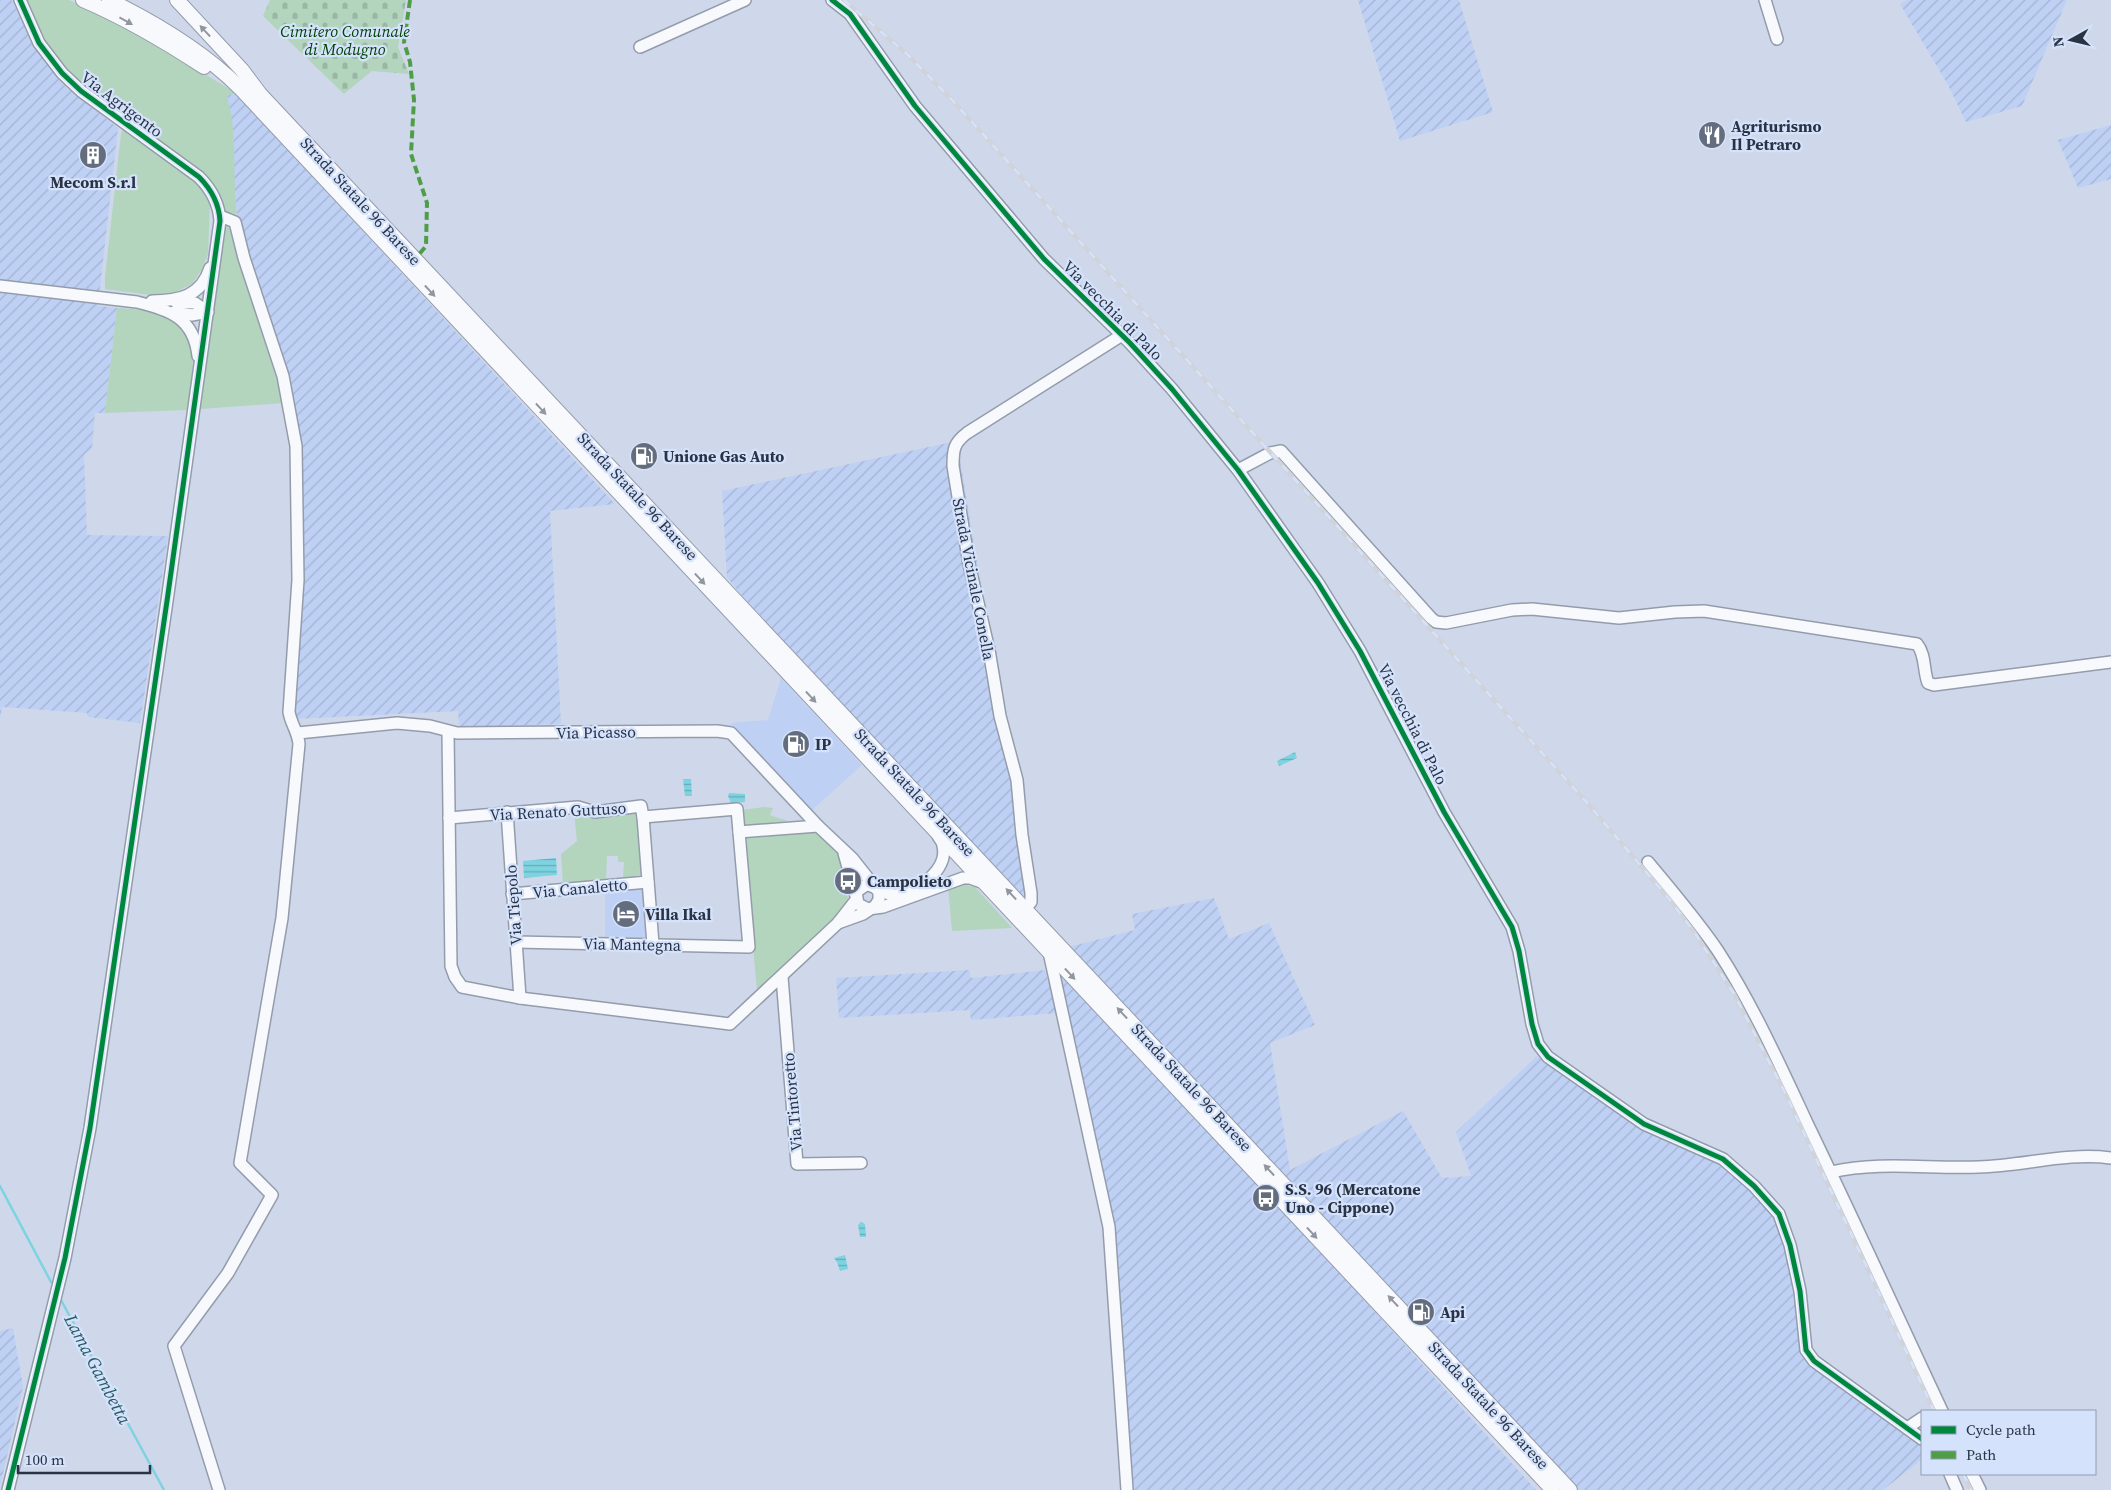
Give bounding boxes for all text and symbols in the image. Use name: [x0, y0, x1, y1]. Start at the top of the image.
north arrow: [2046, 15, 2096, 65]
one-way arrow: [119, 17, 134, 25]
park label: Cimitero Comunale di Modugno: [280, 20, 410, 60]
one-way arrow: [199, 25, 211, 37]
text: N: [2048, 35, 2069, 48]
street label: Via Agrigento: [77, 66, 168, 142]
place label: Agriturismo Il Petraro: [1731, 115, 1822, 155]
restaurant icon: Agriturismo Il Petraro: [1697, 120, 1727, 150]
street label: Strada Statale 96 Barese: [296, 132, 426, 270]
building icon: Mecom S.r.l: [78, 140, 108, 170]
place label: Mecom S.r.l: [50, 171, 136, 193]
street label: Via vecchia di Palo: [1058, 255, 1168, 365]
one-way arrow: [424, 284, 436, 296]
one-way arrow: [535, 403, 547, 415]
street label: Strada Statale 96 Barese: [573, 427, 703, 565]
fuel station icon: Unione Gas Auto: [629, 441, 659, 471]
place label: Unione Gas Auto: [663, 445, 784, 467]
street label: Strada Vicinale Conella: [948, 496, 1001, 663]
one-way arrow: [694, 573, 706, 585]
street label: Via vecchia di Palo: [1373, 660, 1453, 789]
one-way arrow: [805, 691, 817, 703]
street label: Via Picasso: [556, 720, 636, 744]
street label: Strada Statale 96 Barese: [850, 723, 980, 861]
fuel station icon: IP: [781, 729, 811, 759]
place label: IP: [815, 733, 831, 755]
street label: Via Renato Guttuso: [489, 796, 627, 826]
street label: Via Tiepolo: [499, 864, 527, 946]
bus stop icon: Campolieto: [833, 866, 863, 896]
place label: Campolieto: [867, 870, 952, 892]
street label: Via Canaletto: [532, 873, 629, 903]
one-way arrow: [1005, 889, 1017, 901]
hotel icon: Villa Ikal: [611, 899, 641, 929]
place label: Villa Ikal: [645, 903, 712, 925]
street label: Via Mantegna: [583, 932, 682, 956]
one-way arrow: [1064, 967, 1076, 979]
one-way arrow: [1116, 1007, 1128, 1019]
street label: Strada Statale 96 Barese: [1127, 1018, 1257, 1156]
street label: Via Tintoretto: [777, 1052, 807, 1152]
one-way arrow: [1264, 1163, 1275, 1176]
place label: S.S. 96 (Mercatone Uno - Cippone): [1285, 1178, 1421, 1218]
bus stop icon: S.S. 96 (Mercatone Uno - Cippone): [1251, 1183, 1281, 1213]
one-way arrow: [1306, 1227, 1318, 1239]
one-way arrow: [1387, 1296, 1399, 1308]
fuel station icon: Api: [1406, 1297, 1436, 1327]
place label: Api: [1440, 1301, 1465, 1323]
water label: Lama Gambetta: [58, 1309, 138, 1429]
street label: Strada Statale 96 Barese: [1424, 1336, 1554, 1474]
legend: [1921, 1410, 2096, 1475]
text: Cycle path: [1966, 1419, 2036, 1440]
scale bar: [18, 1442, 150, 1474]
text: Path: [1966, 1444, 1996, 1465]
text: 100 m: [25, 1449, 65, 1470]

